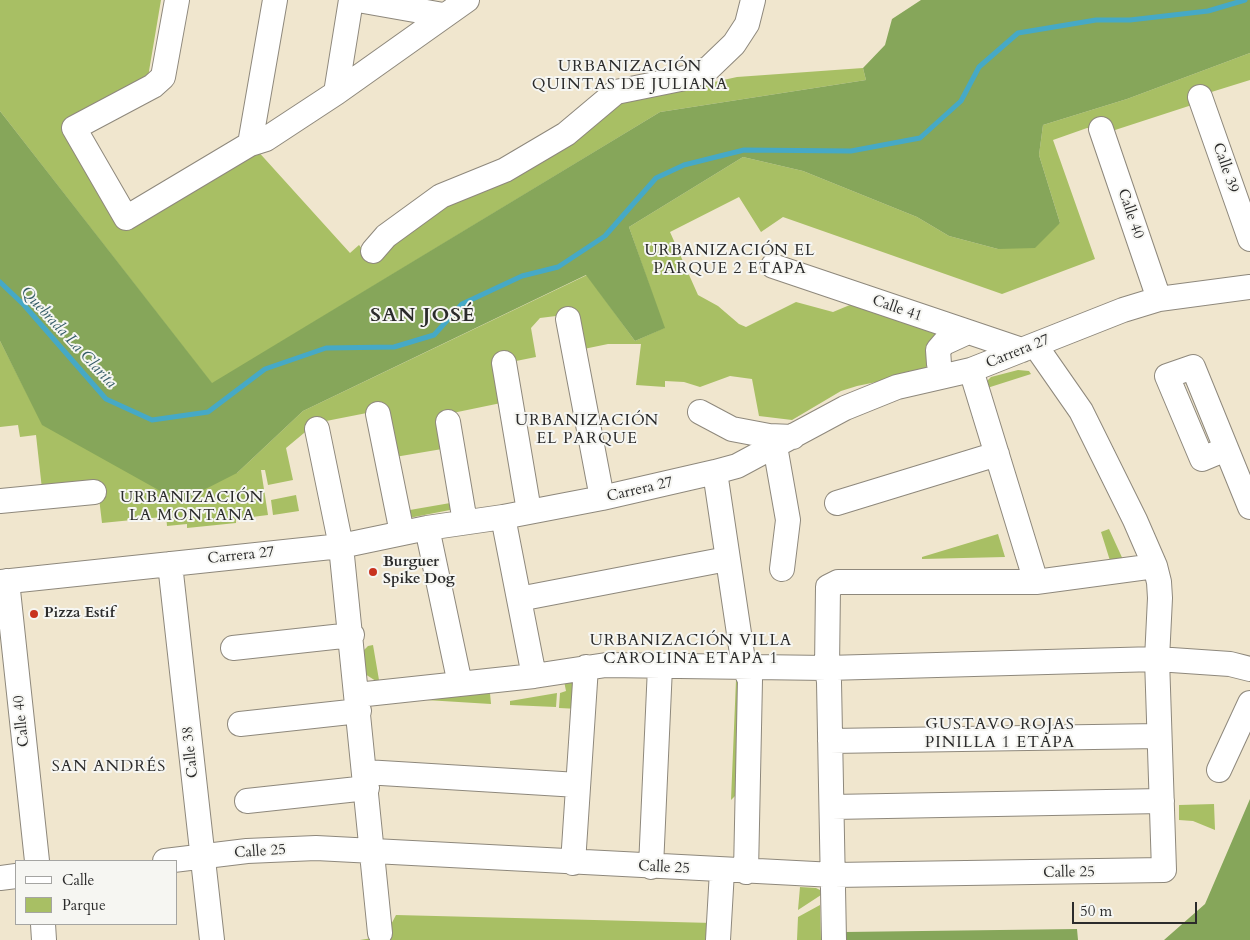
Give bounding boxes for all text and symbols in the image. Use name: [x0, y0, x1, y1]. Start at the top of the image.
district label: URBANIZACIÓN QUINTAS DE JULIANA: [529, 57, 731, 95]
street label: Calle 39: [1208, 141, 1242, 195]
street label: Calle 40: [1113, 187, 1147, 241]
district label: URBANIZACIÓN EL PARQUE 2 ETAPA: [643, 241, 817, 279]
water label: Quebrada La Clarita: [16, 283, 120, 393]
street label: Calle 41: [870, 292, 924, 326]
district label: SAN JOSÉ: [369, 304, 477, 328]
street label: Carrera 27: [984, 331, 1052, 373]
district label: URBANIZACIÓN EL PARQUE: [513, 411, 661, 449]
street label: Carrera 27: [605, 474, 675, 506]
district label: URBANIZACIÓN LA MONTANA: [118, 488, 266, 526]
street label: Carrera 27: [207, 544, 275, 568]
place label: Burguer Spike Dog: [383, 554, 455, 589]
marker: Burguer Spike Dog: [367, 566, 379, 578]
place label: Pizza Estif: [44, 605, 115, 623]
marker: Pizza Estif: [28, 608, 40, 620]
district label: URBANIZACIÓN VILLA CAROLINA ETAPA 1: [588, 631, 794, 669]
street label: Calle 40: [10, 694, 34, 748]
district label: GUSTAVO ROJAS PINILLA 1 ETAPA: [923, 715, 1077, 753]
street label: Calle 38: [179, 725, 203, 779]
district label: SAN ANDRÉS: [51, 757, 167, 777]
street label: Calle 25: [234, 841, 286, 863]
street label: Calle 25: [638, 858, 690, 878]
legend: [15, 860, 178, 925]
street label: Calle 25: [1043, 864, 1095, 882]
text: Calle: [62, 870, 94, 890]
scale bar: [1075, 892, 1200, 924]
text: Parque: [62, 895, 106, 915]
text: 50 m: [1080, 901, 1112, 921]

